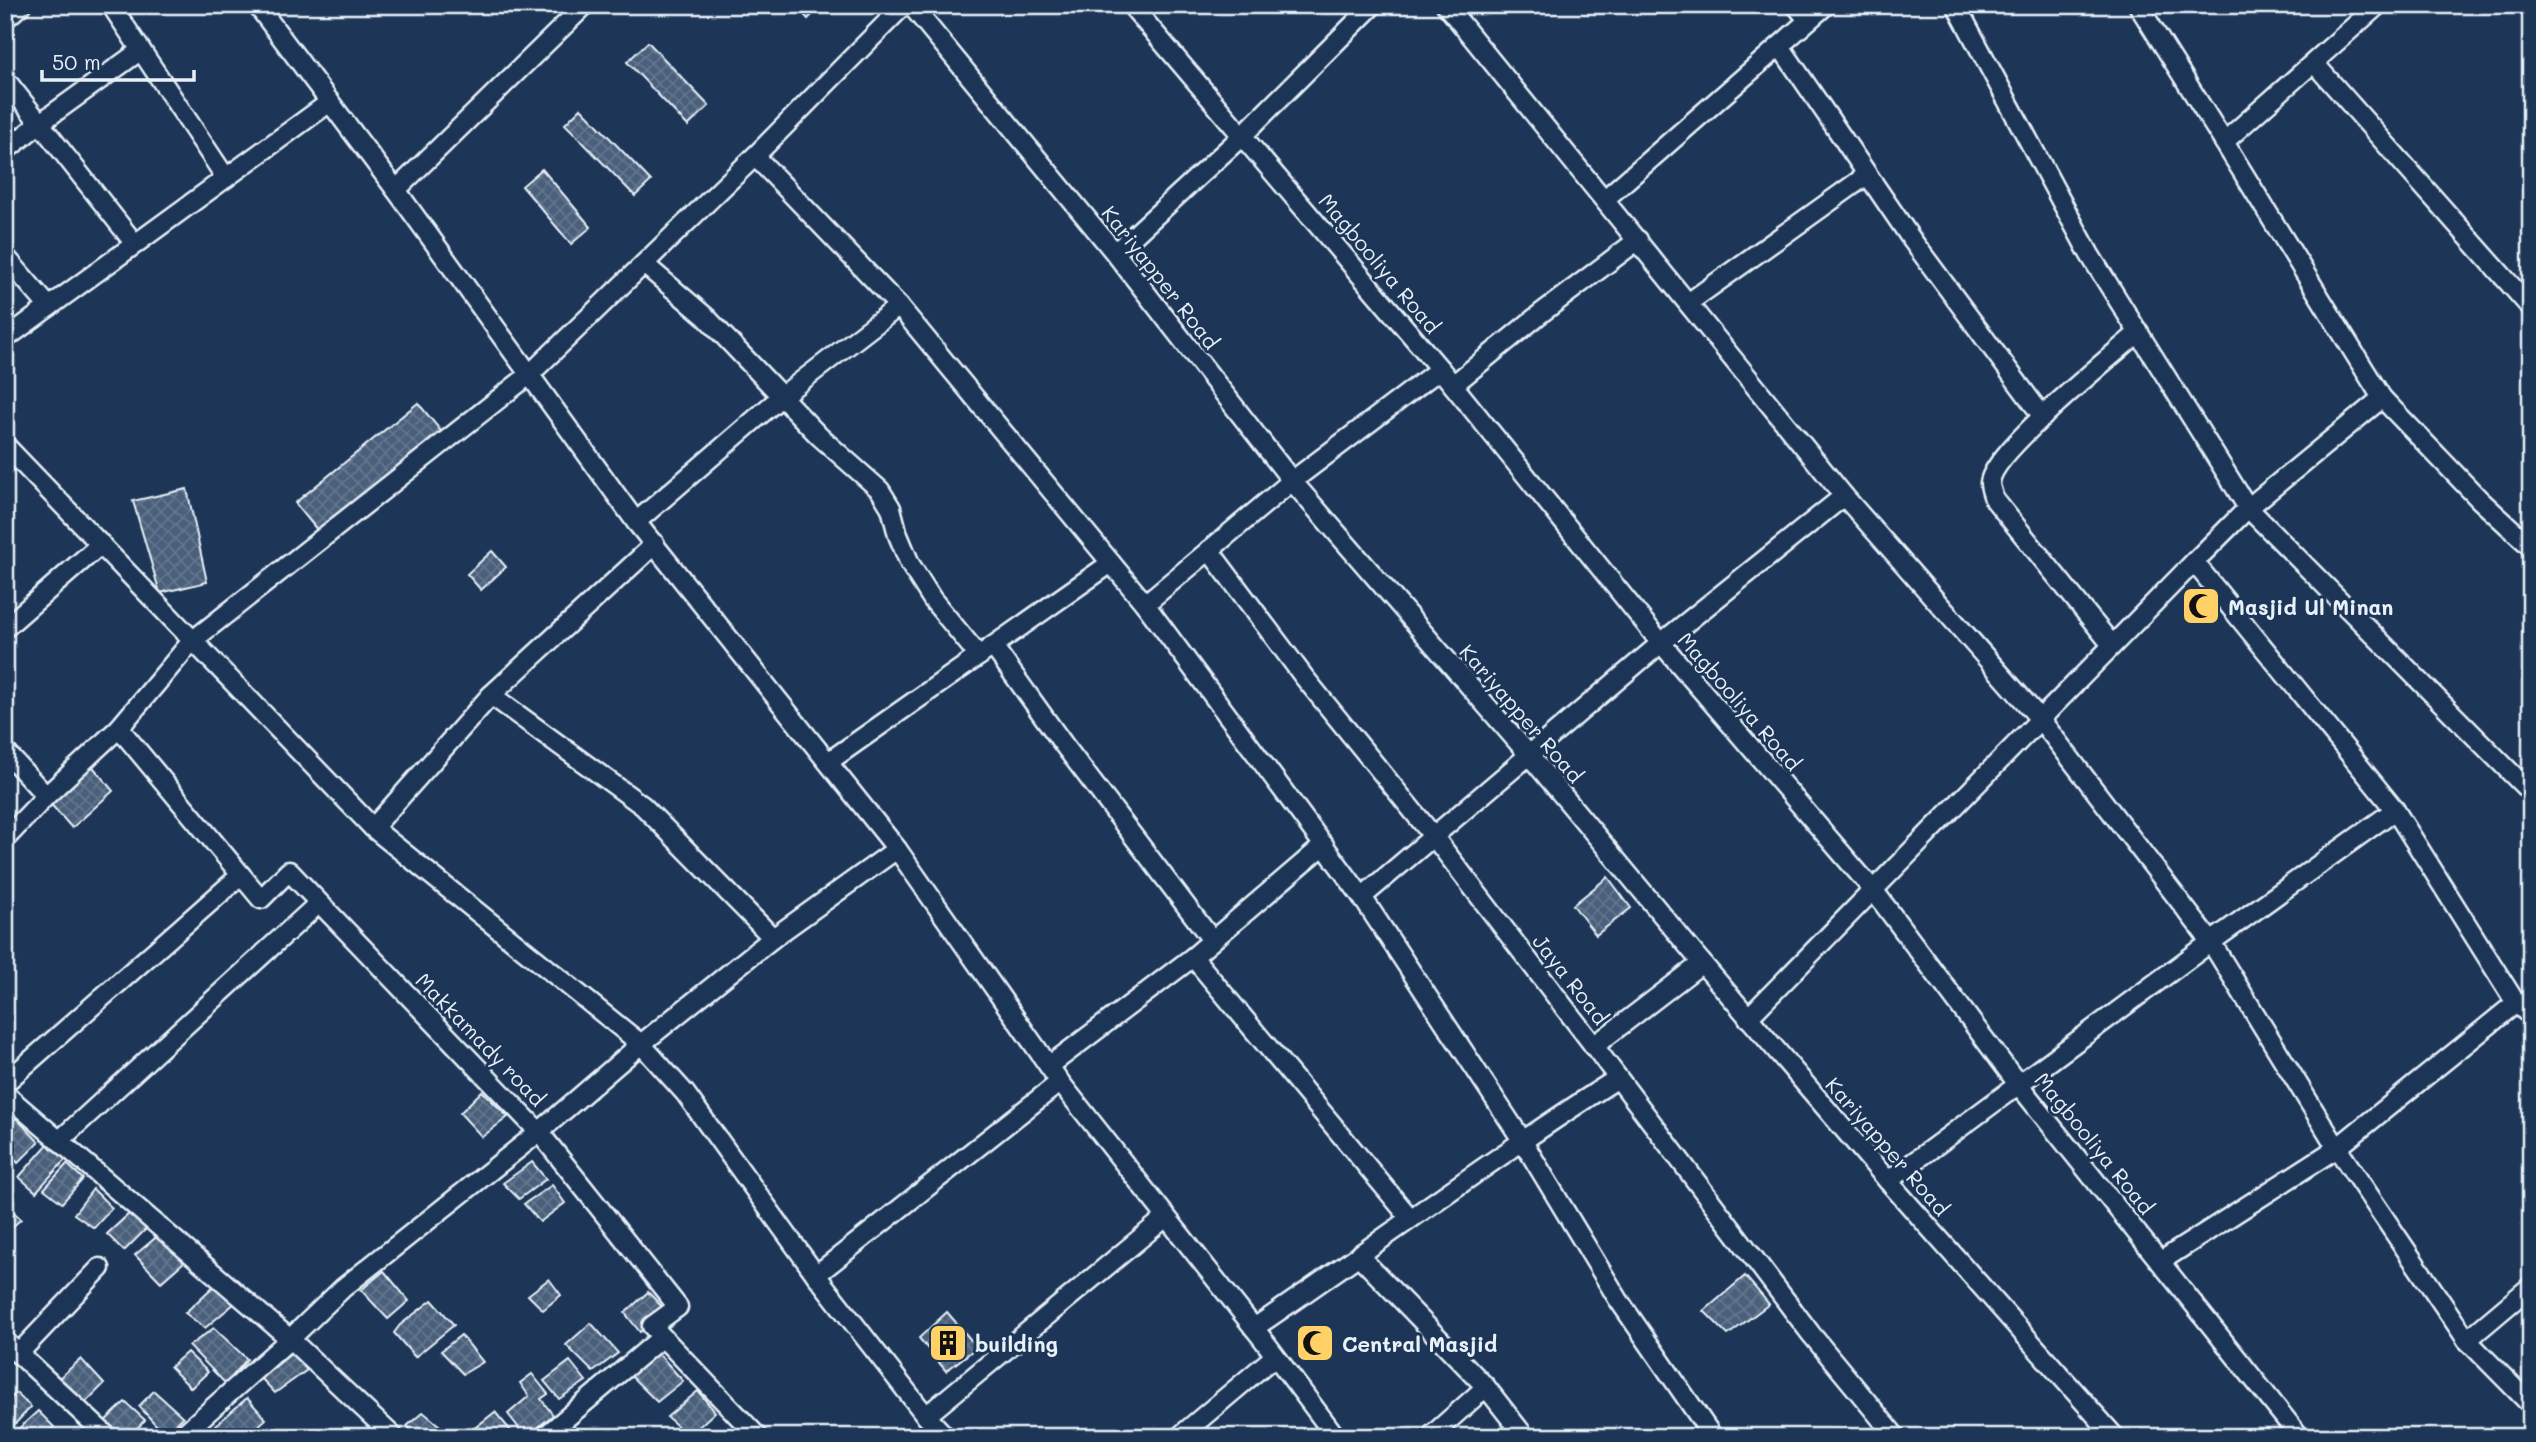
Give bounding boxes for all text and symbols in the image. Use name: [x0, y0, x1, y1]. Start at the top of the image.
scale bar: [42, 38, 194, 82]
text: 50 m: [52, 48, 101, 75]
street label: Magbooliya Road: [1313, 187, 1447, 339]
street label: Kariyapper Road: [1096, 200, 1226, 354]
mosque icon: Masjid Ul Minan: [2180, 585, 2222, 627]
place label: Masjid Ul Minan: [2228, 593, 2393, 620]
street label: Magbooliya Road: [1672, 626, 1808, 776]
street label: Kariyapper Road: [1454, 638, 1590, 788]
street label: Jaya Road: [1527, 928, 1615, 1030]
street label: Makkamady road: [410, 967, 552, 1111]
street label: Magbooliya Road: [2029, 1066, 2161, 1220]
street label: Kariyapper Road: [1820, 1071, 1956, 1221]
building icon: building: [927, 1322, 969, 1364]
mosque icon: Central Masjid: [1294, 1322, 1336, 1364]
place label: building: [975, 1330, 1058, 1357]
place label: Central Masjid: [1342, 1330, 1497, 1357]

